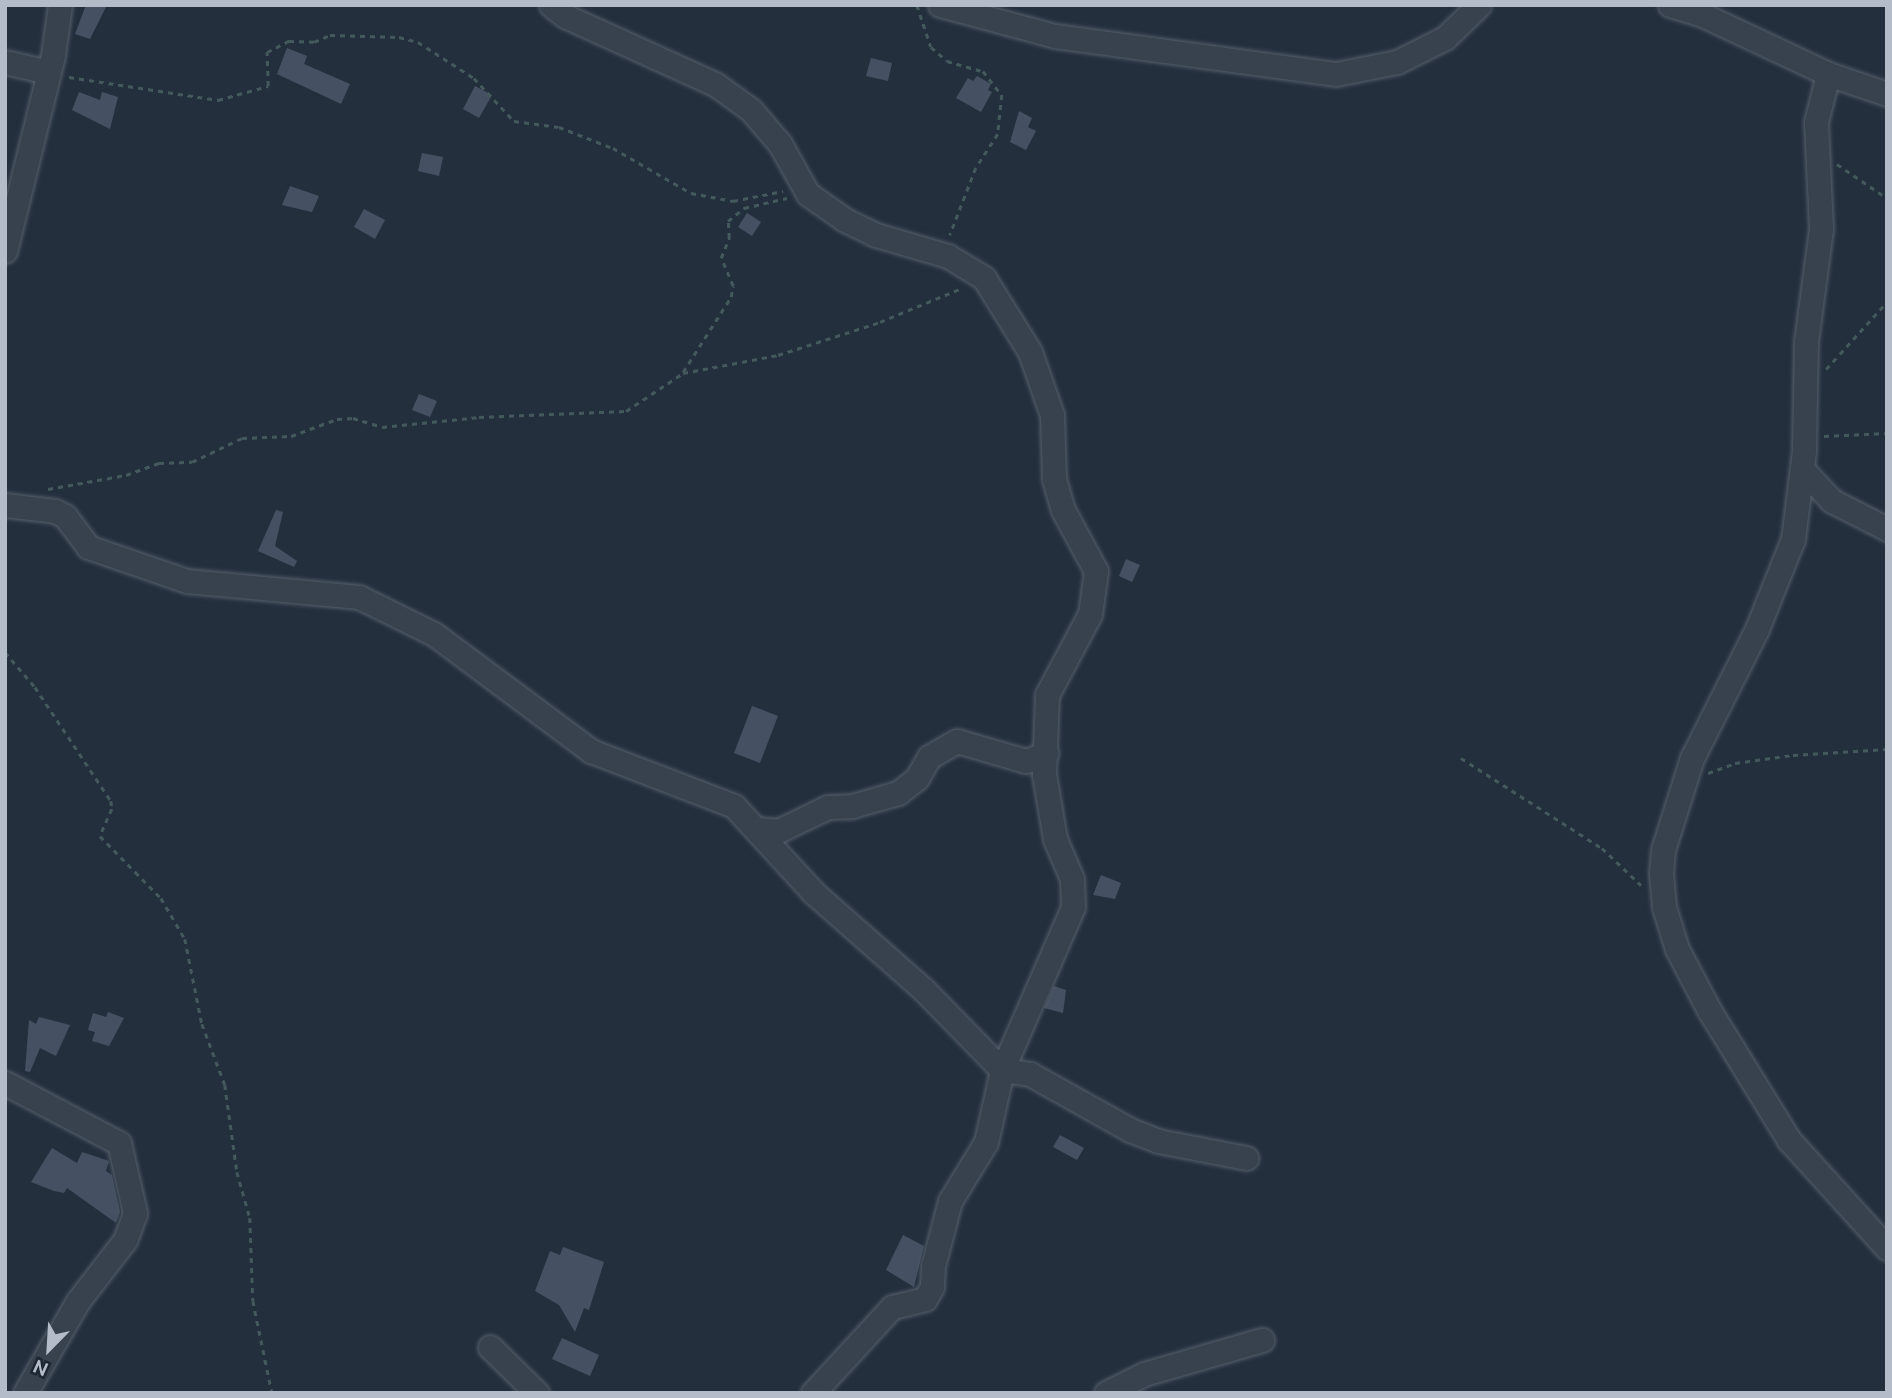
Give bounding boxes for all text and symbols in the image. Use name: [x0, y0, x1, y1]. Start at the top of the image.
north arrow: [14, 1314, 84, 1384]
text: N: [30, 1355, 51, 1381]

